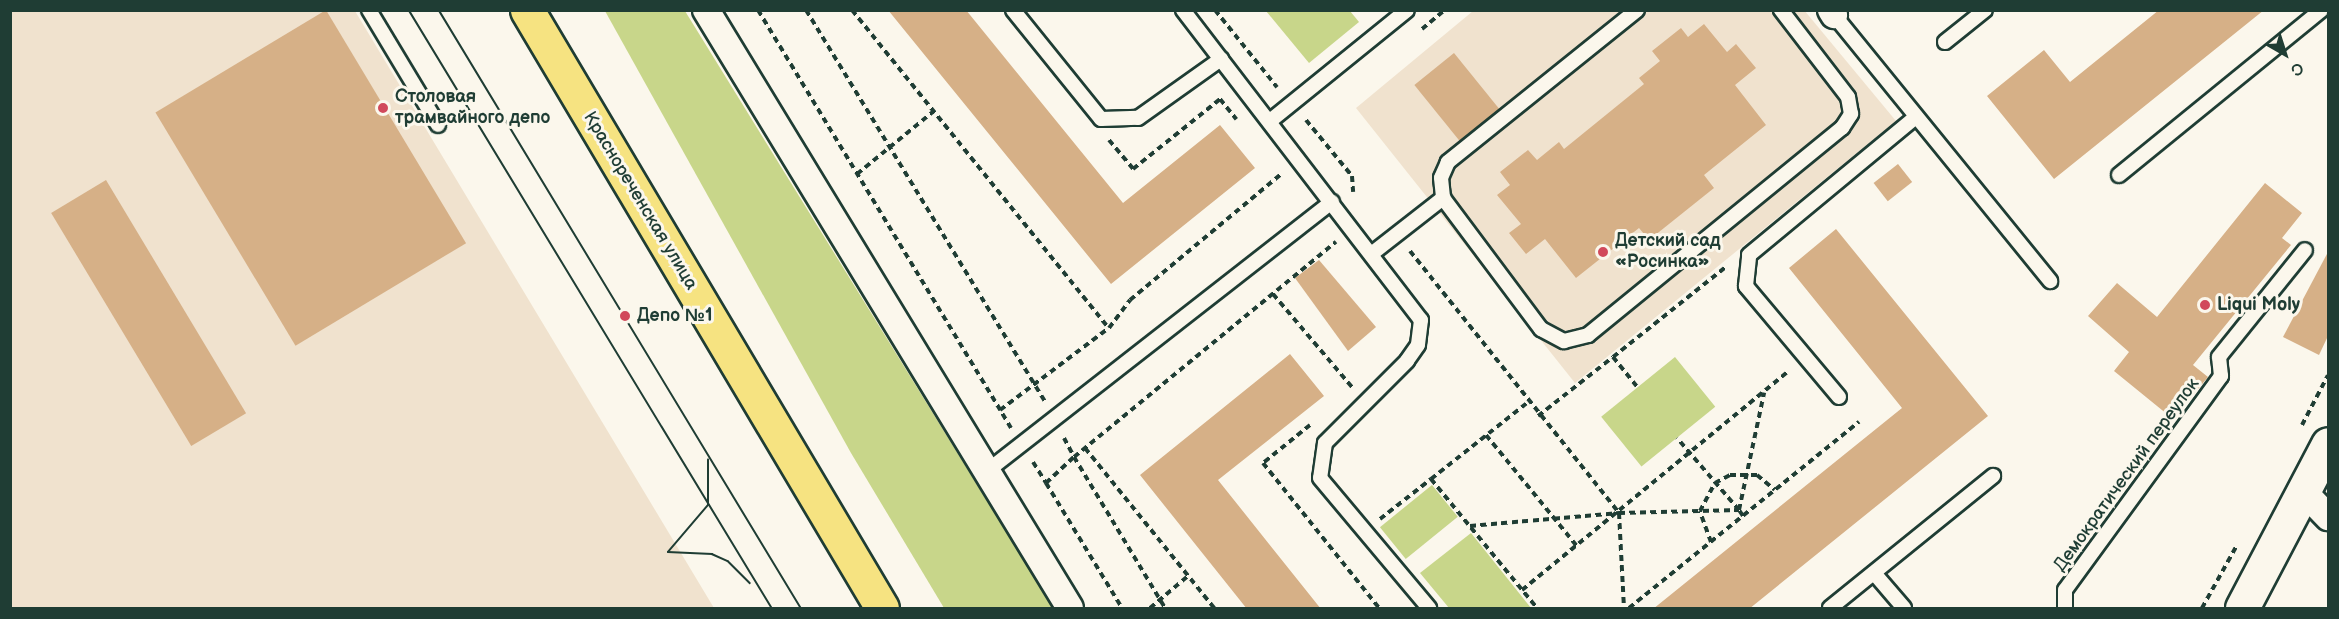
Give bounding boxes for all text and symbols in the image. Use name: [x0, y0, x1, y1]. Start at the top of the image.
north arrow: [2255, 24, 2315, 84]
text: С: [2286, 57, 2307, 79]
place label: Столовая трамвайного депо: [395, 87, 550, 130]
marker: Столовая трамвайного депо: [376, 101, 390, 115]
street label: Краснореченская улица: [578, 108, 702, 294]
place label: Детский сад «Росинка»: [1615, 231, 1720, 274]
marker: Детский сад «Росинка»: [1596, 245, 1610, 259]
place label: Liqui Moly: [2217, 294, 2300, 316]
marker: Liqui Moly: [2198, 298, 2212, 312]
place label: Депо №1: [637, 305, 713, 327]
marker: Депо №1: [618, 309, 632, 323]
street label: Демократический переулок: [2050, 374, 2204, 576]

